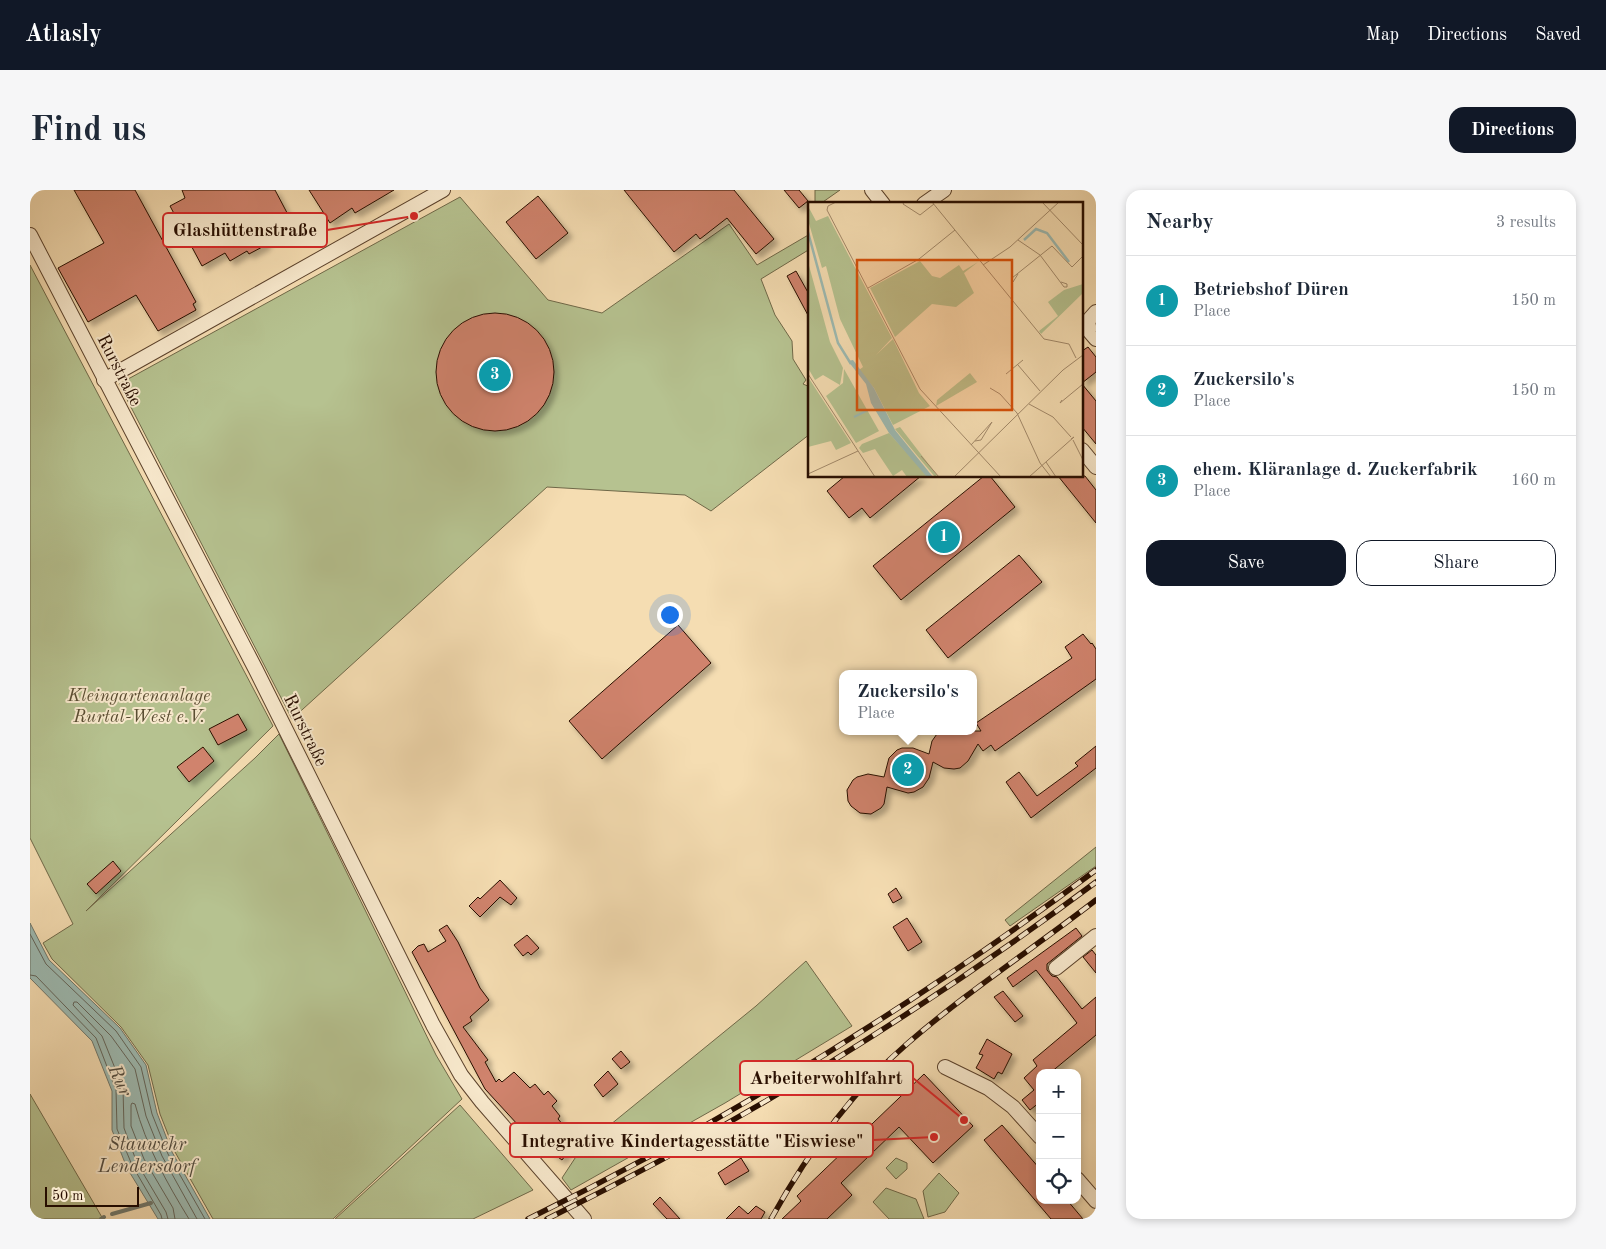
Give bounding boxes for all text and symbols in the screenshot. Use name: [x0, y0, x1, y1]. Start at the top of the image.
text: Atlasly: [25, 23, 102, 47]
text: Map: [1366, 26, 1399, 44]
text: Directions: [1427, 26, 1507, 44]
text: Saved: [1535, 26, 1581, 44]
button: Directions: [1449, 107, 1576, 153]
text: Find us: [30, 113, 146, 148]
inset map: [808, 202, 1084, 478]
text: Nearby: [1146, 212, 1214, 233]
callout: Glashüttenstraße: [163, 213, 327, 247]
text: 3 results: [1496, 215, 1556, 231]
text: Glashüttenstraße: [173, 222, 317, 241]
text: Betriebshof Düren: [1193, 281, 1349, 300]
text: 1: [1157, 293, 1167, 309]
text: 150 m: [1511, 293, 1556, 309]
text: Place: [1193, 304, 1230, 320]
street label: Rurstraße: [93, 332, 145, 409]
pin: 3: [479, 356, 511, 394]
text: Zuckersilo's: [1193, 371, 1295, 390]
text: 2: [1157, 383, 1167, 399]
text: 150 m: [1511, 383, 1556, 399]
text: Place: [1193, 394, 1230, 410]
text: ehem. Kläranlage d. Zuckerfabrik: [1193, 461, 1478, 480]
text: 3: [1157, 473, 1167, 489]
text: 160 m: [1511, 473, 1556, 489]
text: Place: [1193, 484, 1230, 500]
pin: 1: [928, 518, 960, 556]
button: Save: [1146, 540, 1346, 586]
button: Share: [1356, 540, 1556, 586]
your location: [657, 602, 683, 628]
popup: [839, 670, 977, 735]
text: Zuckersilo's: [857, 683, 959, 702]
park label: Kleingartenanlage Rurtal-West e.V.: [67, 687, 210, 726]
street label: Rurstraße: [280, 691, 330, 769]
text: Place: [857, 706, 895, 722]
pin: 2: [892, 751, 924, 789]
water label: Rur: [103, 1061, 134, 1101]
callout: Arbeiterwohlfahrt: [740, 1061, 913, 1095]
map controls: [1036, 1069, 1081, 1204]
button: +: [1036, 1069, 1081, 1114]
text: Arbeiterwohlfahrt: [749, 1070, 903, 1089]
button: −: [1036, 1114, 1081, 1159]
callout: Integrative Kindertagesstätte "Eiswiese": [510, 1123, 873, 1157]
text: Integrative Kindertagesstätte "Eiswiese": [521, 1133, 863, 1152]
water label: Stauwehr Lendersdorf: [97, 1136, 199, 1177]
button: locate: [1036, 1159, 1081, 1204]
scale bar: [45, 1184, 139, 1207]
text: 50 m: [52, 1189, 83, 1203]

